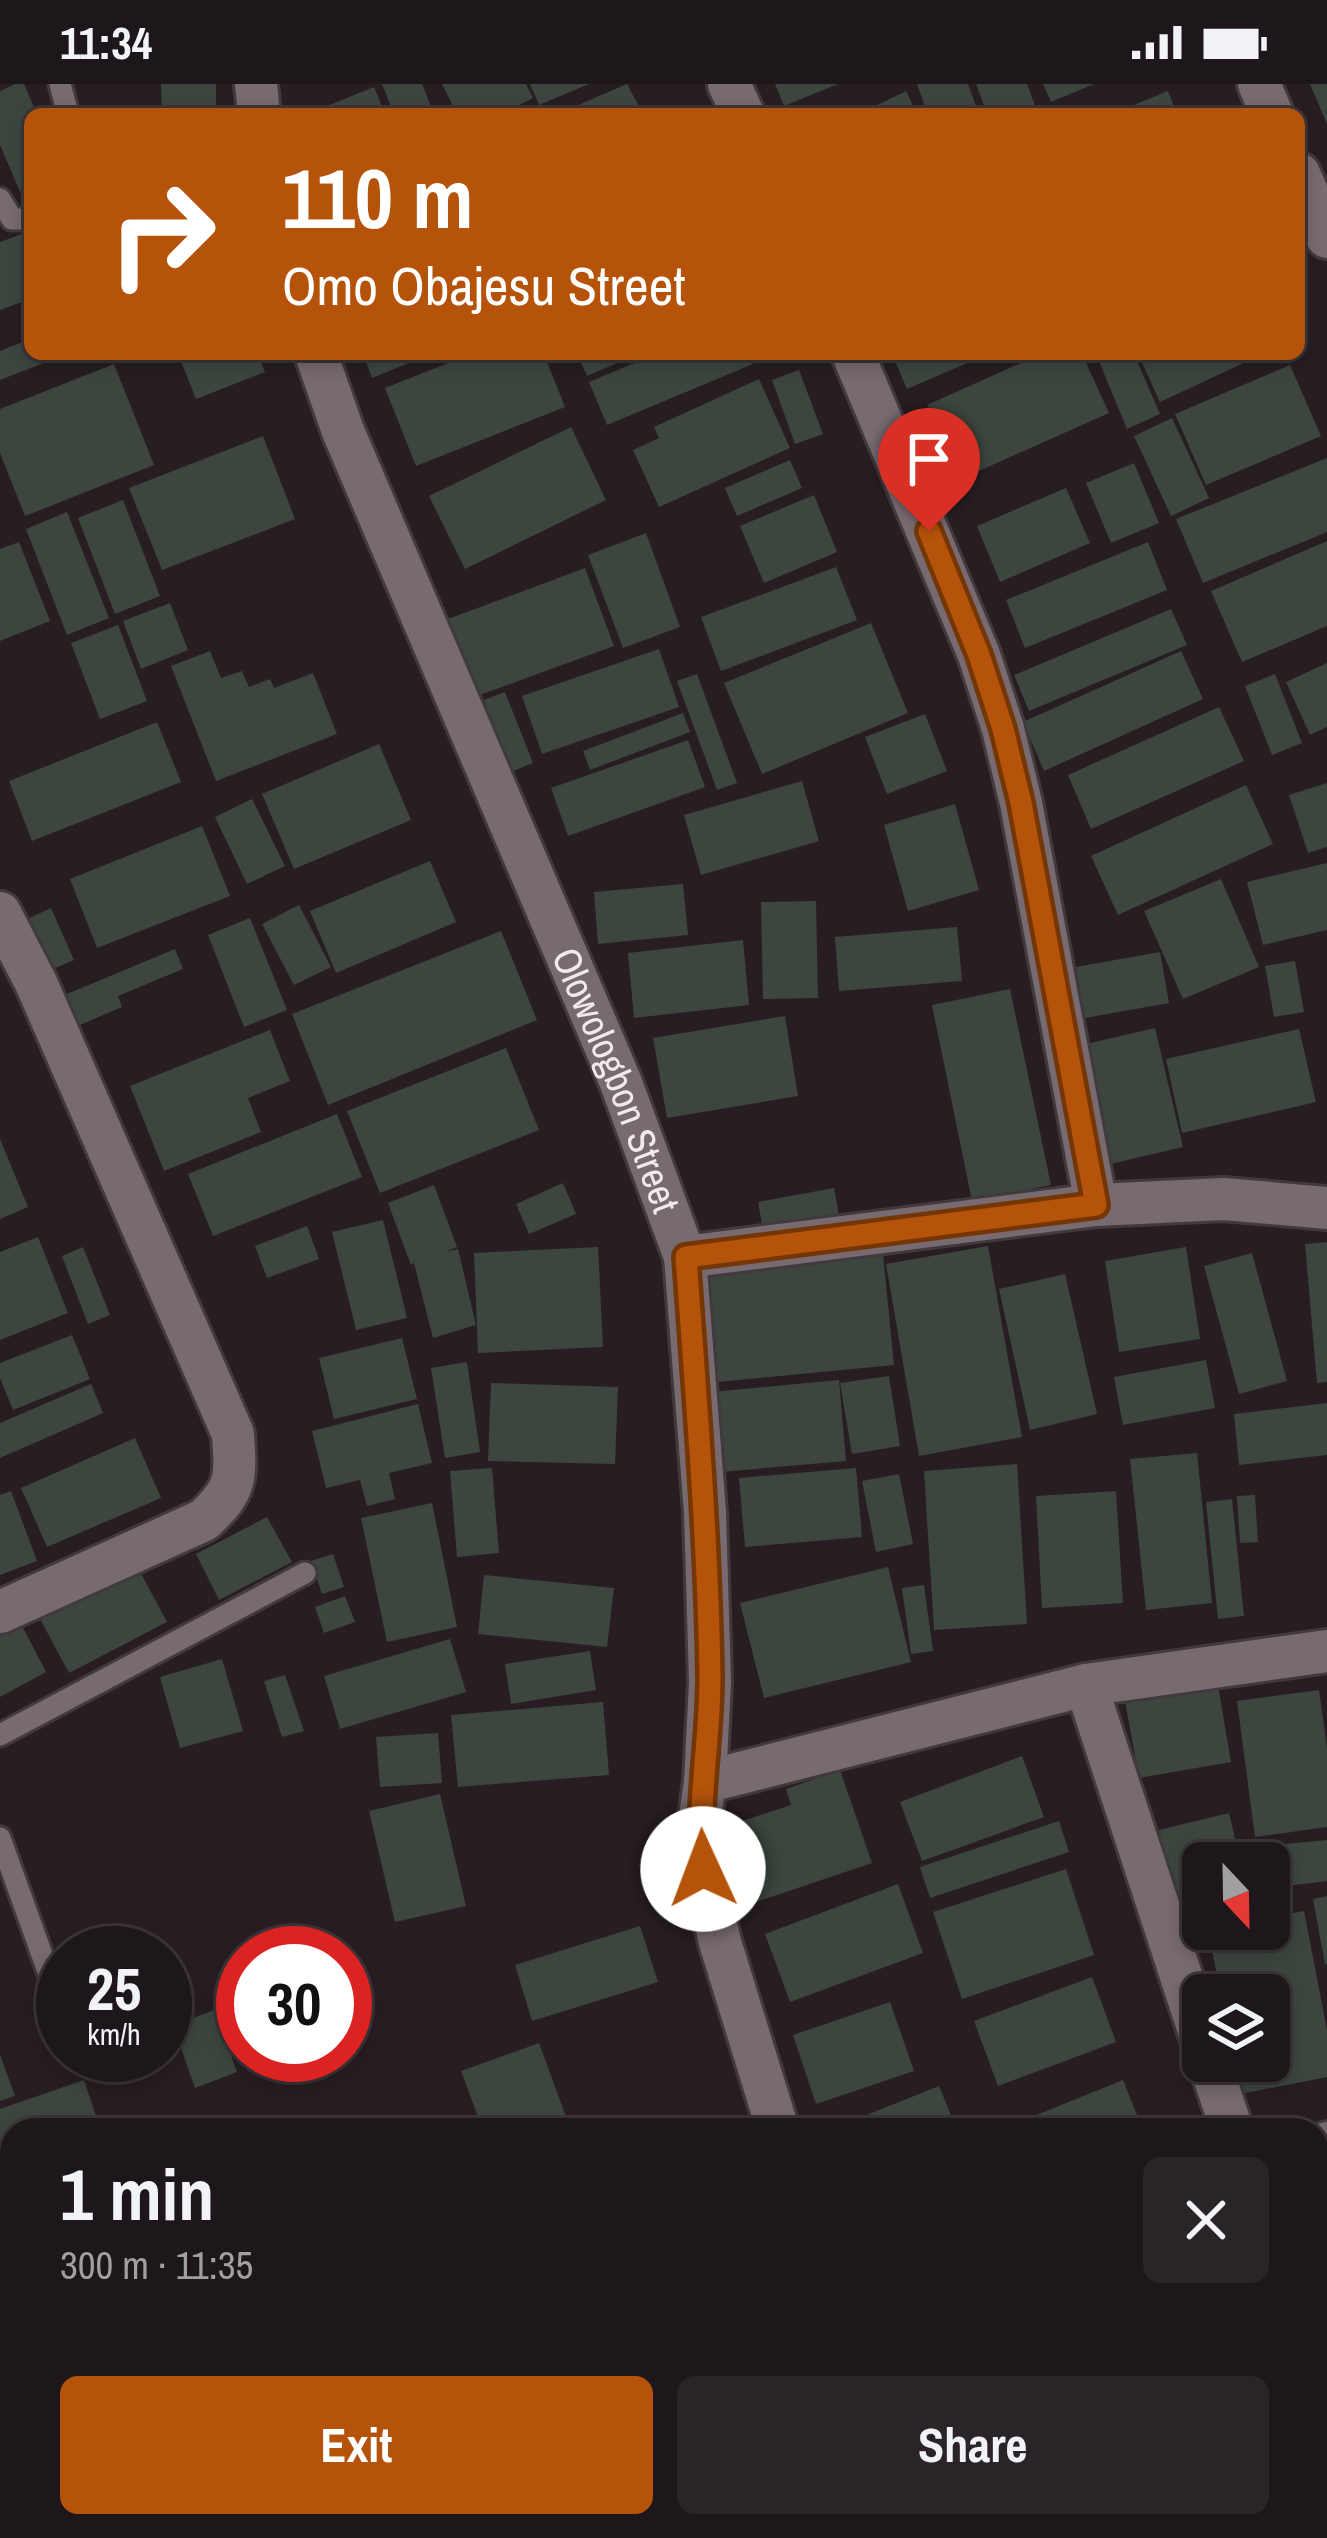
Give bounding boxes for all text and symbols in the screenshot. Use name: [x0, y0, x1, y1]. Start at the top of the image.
text: 11:34: [60, 12, 152, 73]
text: 110 m: [282, 141, 474, 254]
icon: right: [84, 156, 240, 312]
text: Omo Obajesu Street: [282, 249, 686, 322]
pin: [878, 408, 980, 531]
icon: arrive: [896, 426, 962, 492]
street label: Olowologbon Street: [540, 939, 692, 1220]
position arrow: [640, 1806, 766, 1932]
north arrow: [1182, 1842, 1290, 1950]
map controls: [1182, 1842, 1290, 2082]
speed limit sign: 30: [216, 1926, 372, 2082]
text: 25: [87, 1948, 141, 2029]
button: layers: [1182, 1974, 1290, 2082]
text: km/h: [87, 2014, 141, 2054]
text: 1 min: [60, 2145, 214, 2242]
button: close: [1143, 2157, 1269, 2283]
text: 300 m · 11:35: [60, 2239, 253, 2291]
button: Exit: [60, 2376, 653, 2514]
button: Share: [677, 2376, 1269, 2514]

